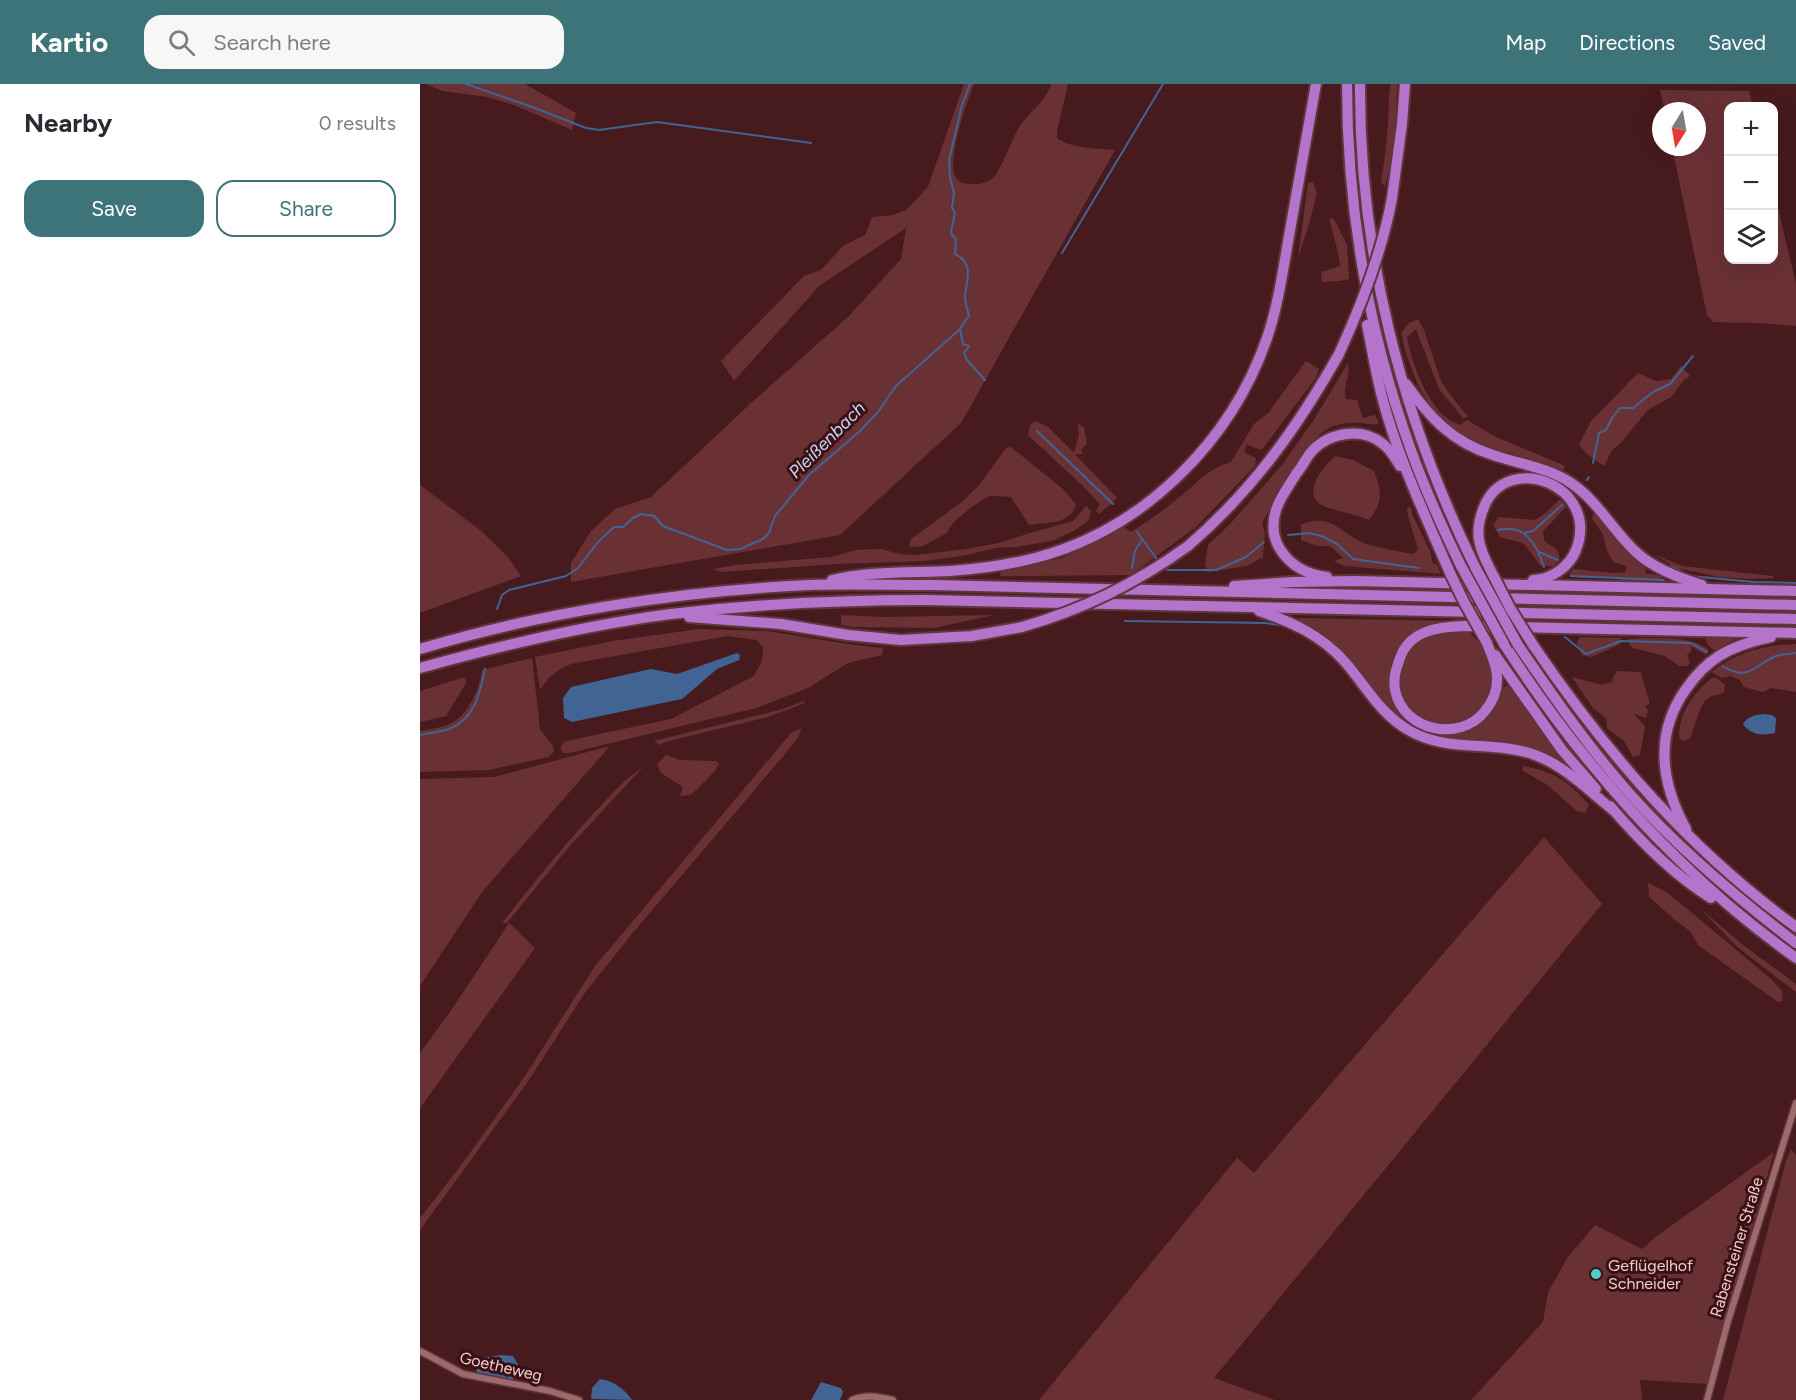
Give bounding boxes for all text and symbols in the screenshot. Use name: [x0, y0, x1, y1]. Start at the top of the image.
search box: [144, 15, 564, 69]
text: Kartio: [30, 25, 108, 59]
icon: search: [165, 26, 198, 59]
text: Search here: [213, 29, 331, 56]
text: Map: [1505, 30, 1546, 55]
text: Directions: [1579, 30, 1675, 55]
text: Saved: [1708, 30, 1766, 55]
north arrow: [1652, 102, 1706, 156]
map controls: [1724, 102, 1778, 264]
button: +: [1724, 102, 1778, 156]
text: Nearby: [24, 107, 112, 139]
text: 0 results: [319, 111, 396, 135]
button: −: [1724, 156, 1778, 210]
button: Save: [24, 180, 204, 237]
button: Share: [216, 180, 396, 237]
button: layers: [1724, 210, 1778, 264]
water label: Pleißenbach: [784, 397, 870, 483]
street label: Rabensteiner Straße: [1706, 1175, 1767, 1319]
place label: Geflügelhof Schneider: [1608, 1256, 1693, 1293]
marker: Geflügelhof Schneider: [1589, 1267, 1603, 1281]
street label: Goetheweg: [458, 1348, 544, 1385]

